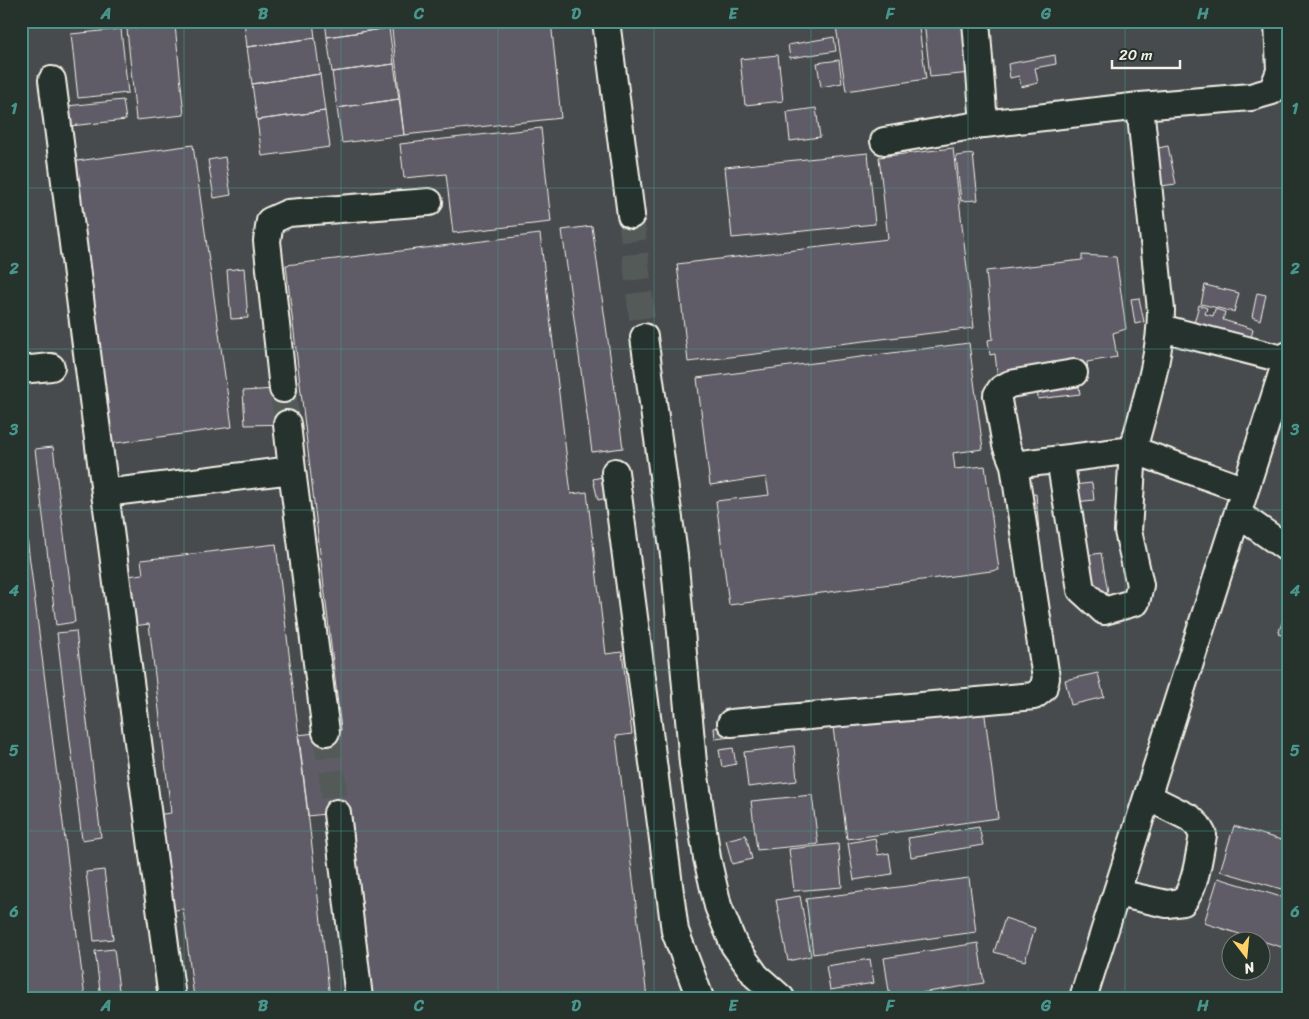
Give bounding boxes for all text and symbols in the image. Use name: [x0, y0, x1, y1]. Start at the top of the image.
text: A: [100, 0, 111, 28]
text: B: [258, 0, 269, 28]
text: C: [413, 0, 425, 28]
text: D: [571, 0, 581, 28]
text: E: [729, 0, 739, 28]
text: F: [885, 0, 896, 28]
text: G: [1040, 0, 1052, 28]
text: H: [1196, 0, 1209, 28]
scale bar: [1112, 38, 1179, 70]
text: 20 m: [1119, 42, 1153, 68]
text: 1: [11, 94, 18, 123]
text: 1: [1292, 94, 1299, 123]
text: 2: [8, 254, 19, 283]
text: 2: [1289, 254, 1300, 283]
text: 3: [9, 415, 19, 444]
text: 3: [1290, 415, 1300, 444]
text: 4: [8, 576, 19, 605]
text: 4: [1289, 576, 1300, 605]
text: 5: [9, 736, 19, 765]
text: 5: [1290, 736, 1300, 765]
text: 6: [8, 897, 19, 926]
text: 6: [1289, 897, 1300, 926]
north arrow: [1222, 932, 1272, 982]
text: N: [1241, 954, 1259, 981]
text: A: [100, 991, 111, 1019]
text: B: [258, 991, 269, 1019]
text: C: [413, 991, 425, 1019]
text: D: [571, 991, 581, 1019]
text: E: [729, 991, 739, 1019]
text: F: [885, 991, 896, 1019]
text: G: [1040, 991, 1052, 1019]
text: H: [1196, 991, 1209, 1019]

